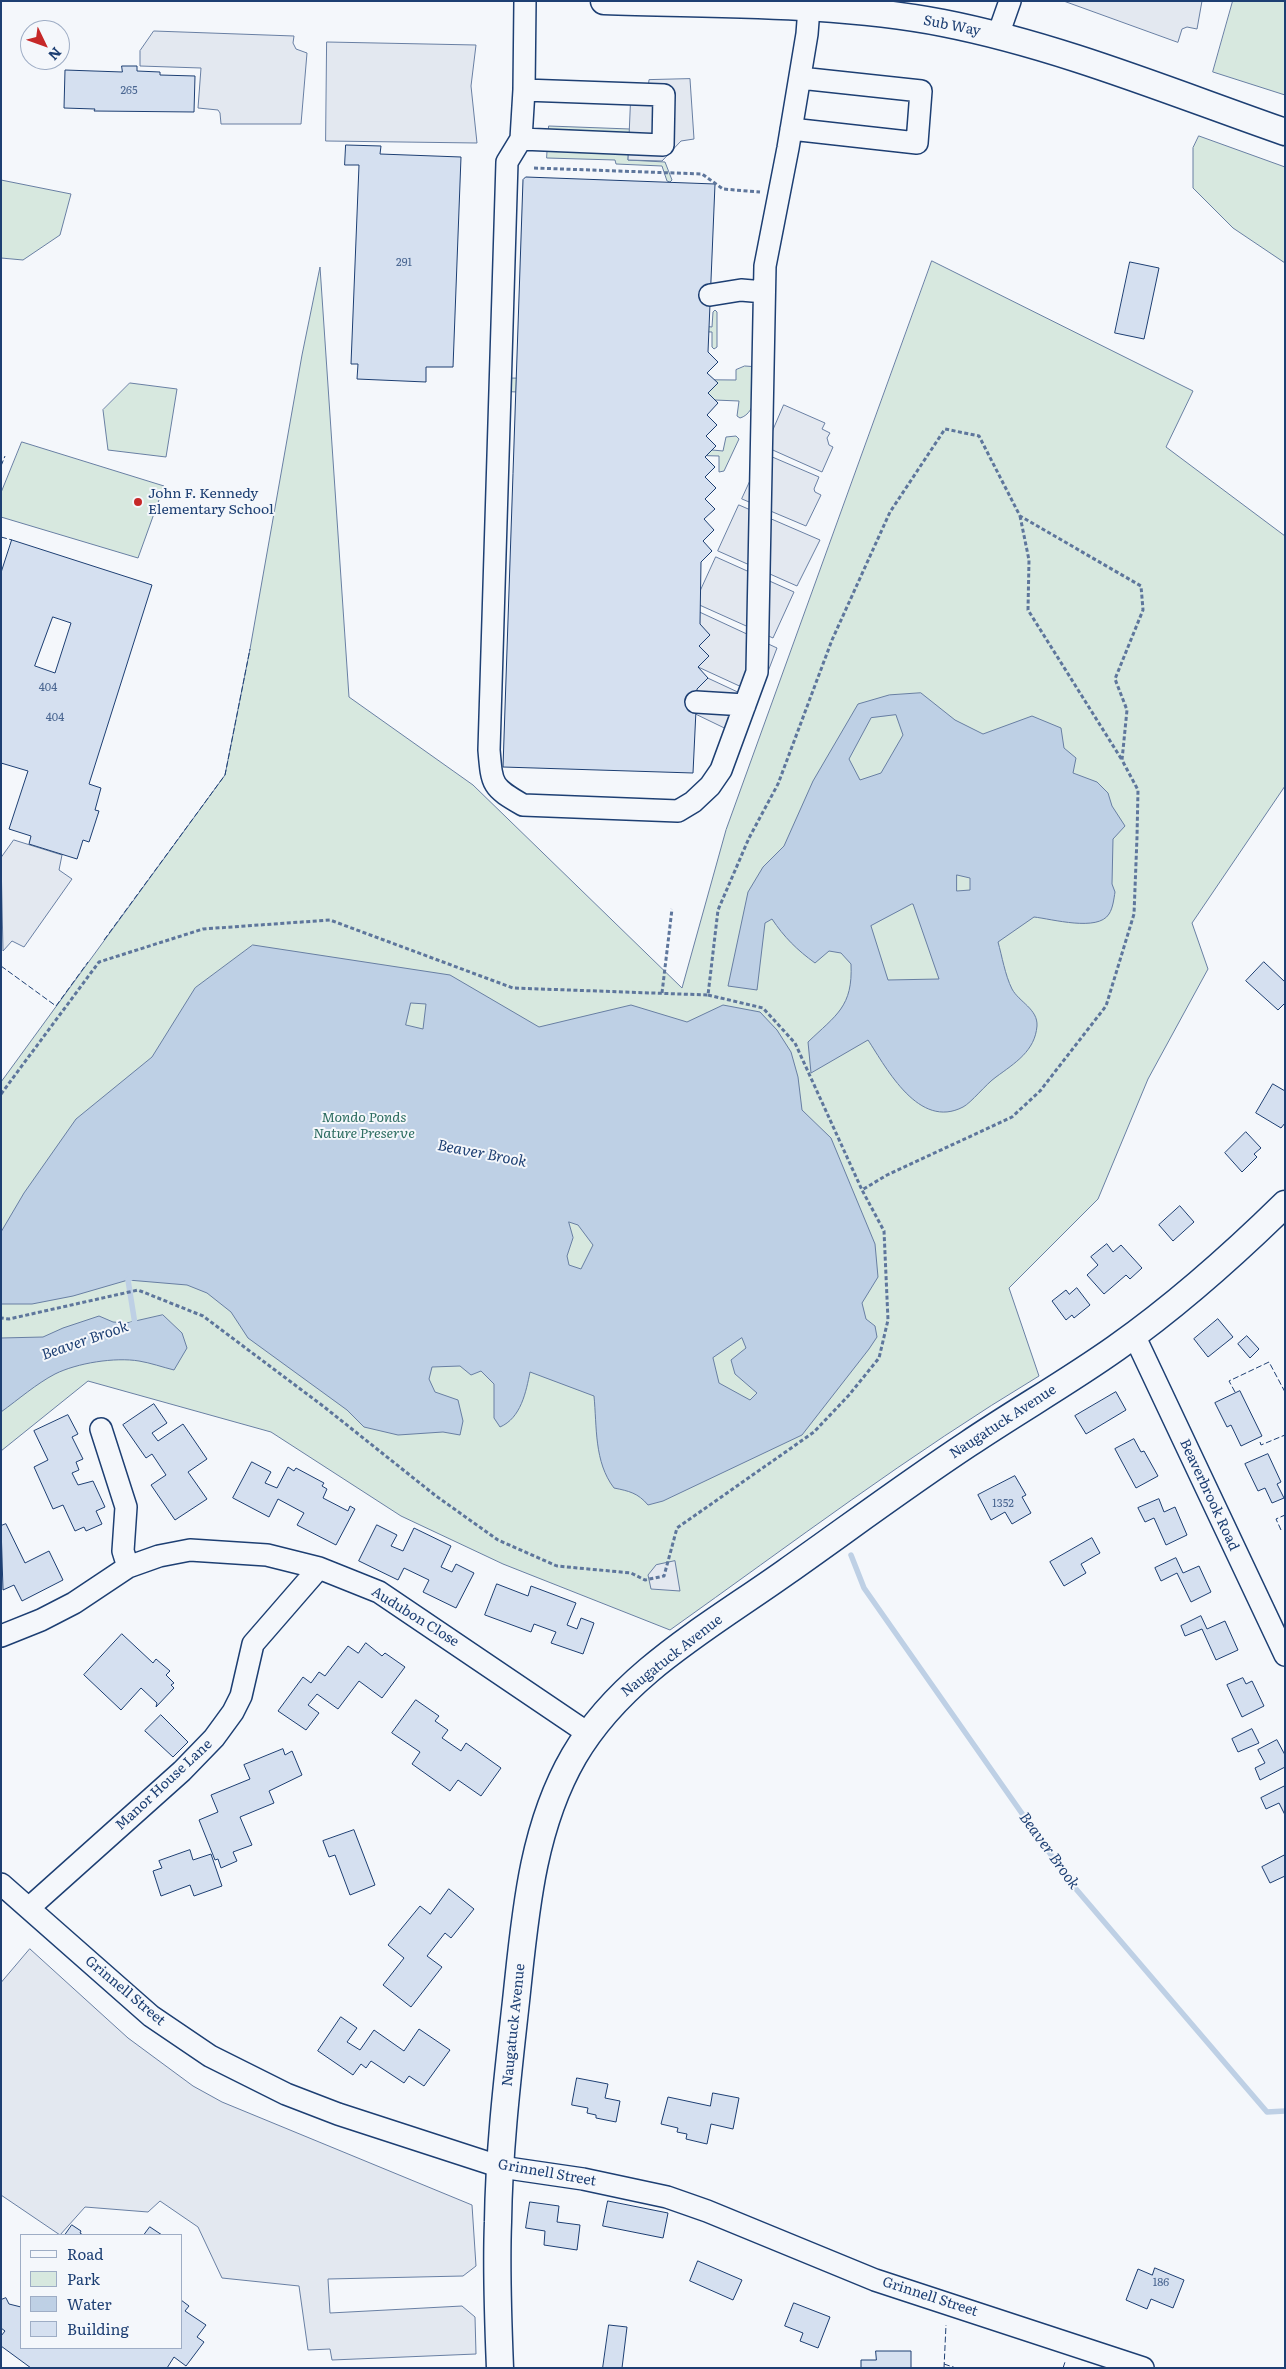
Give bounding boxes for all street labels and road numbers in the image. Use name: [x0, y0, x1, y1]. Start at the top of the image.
street label: Sub Way: [922, 12, 982, 40]
street label: Naugatuck Avenue: [947, 1381, 1059, 1463]
street label: Beaverbrook Road: [1176, 1437, 1242, 1553]
street label: Audubon Close: [368, 1583, 462, 1651]
street label: Naugatuck Avenue: [618, 1611, 726, 1701]
street label: Manor House Lane: [112, 1736, 216, 1834]
street label: Grinnell Street: [82, 1953, 168, 2029]
street label: Naugatuck Avenue: [499, 1963, 529, 2087]
street label: Grinnell Street: [497, 2156, 597, 2190]
street label: Grinnell Street: [880, 2274, 980, 2320]

